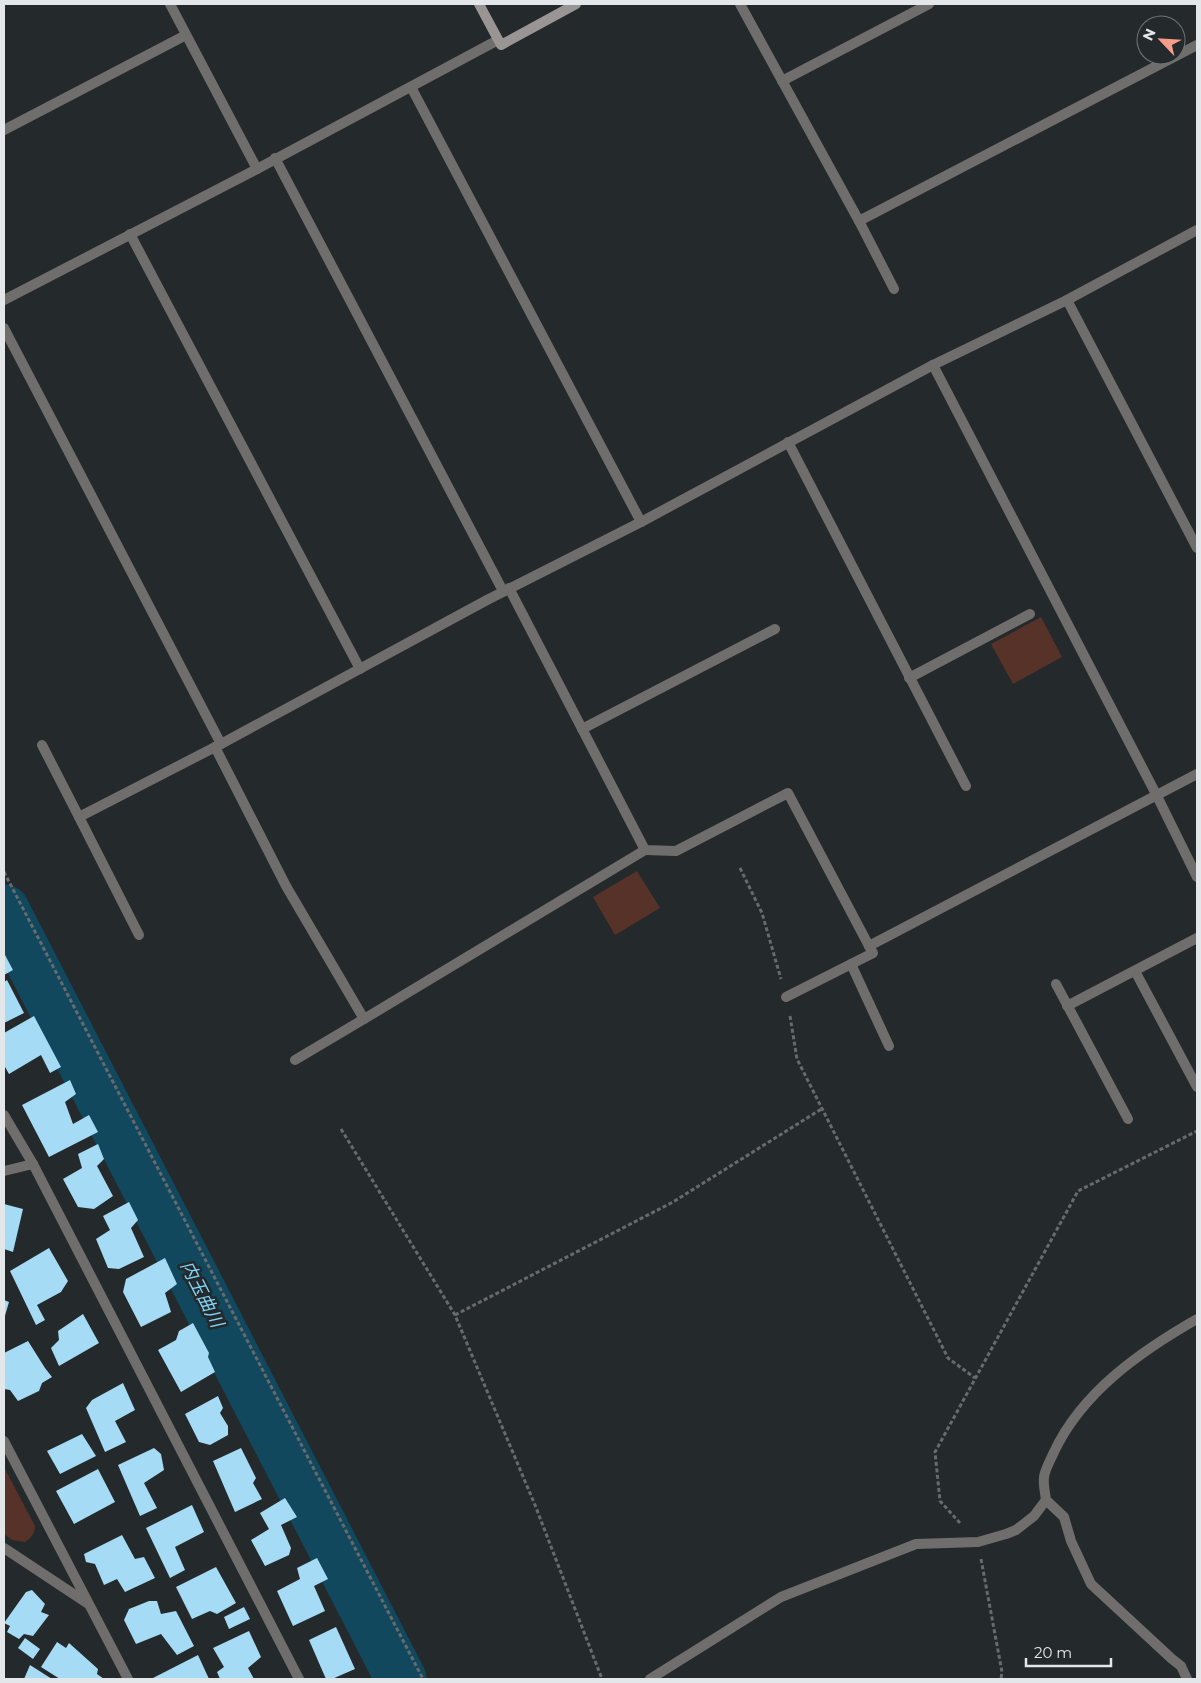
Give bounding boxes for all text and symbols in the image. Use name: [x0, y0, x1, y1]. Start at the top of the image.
north arrow: [1136, 15, 1186, 65]
text: N: [1139, 26, 1160, 43]
water label: 内玉曲川: [176, 1257, 229, 1333]
scale bar: [1026, 1636, 1111, 1668]
text: 20 m: [1034, 1643, 1072, 1662]

